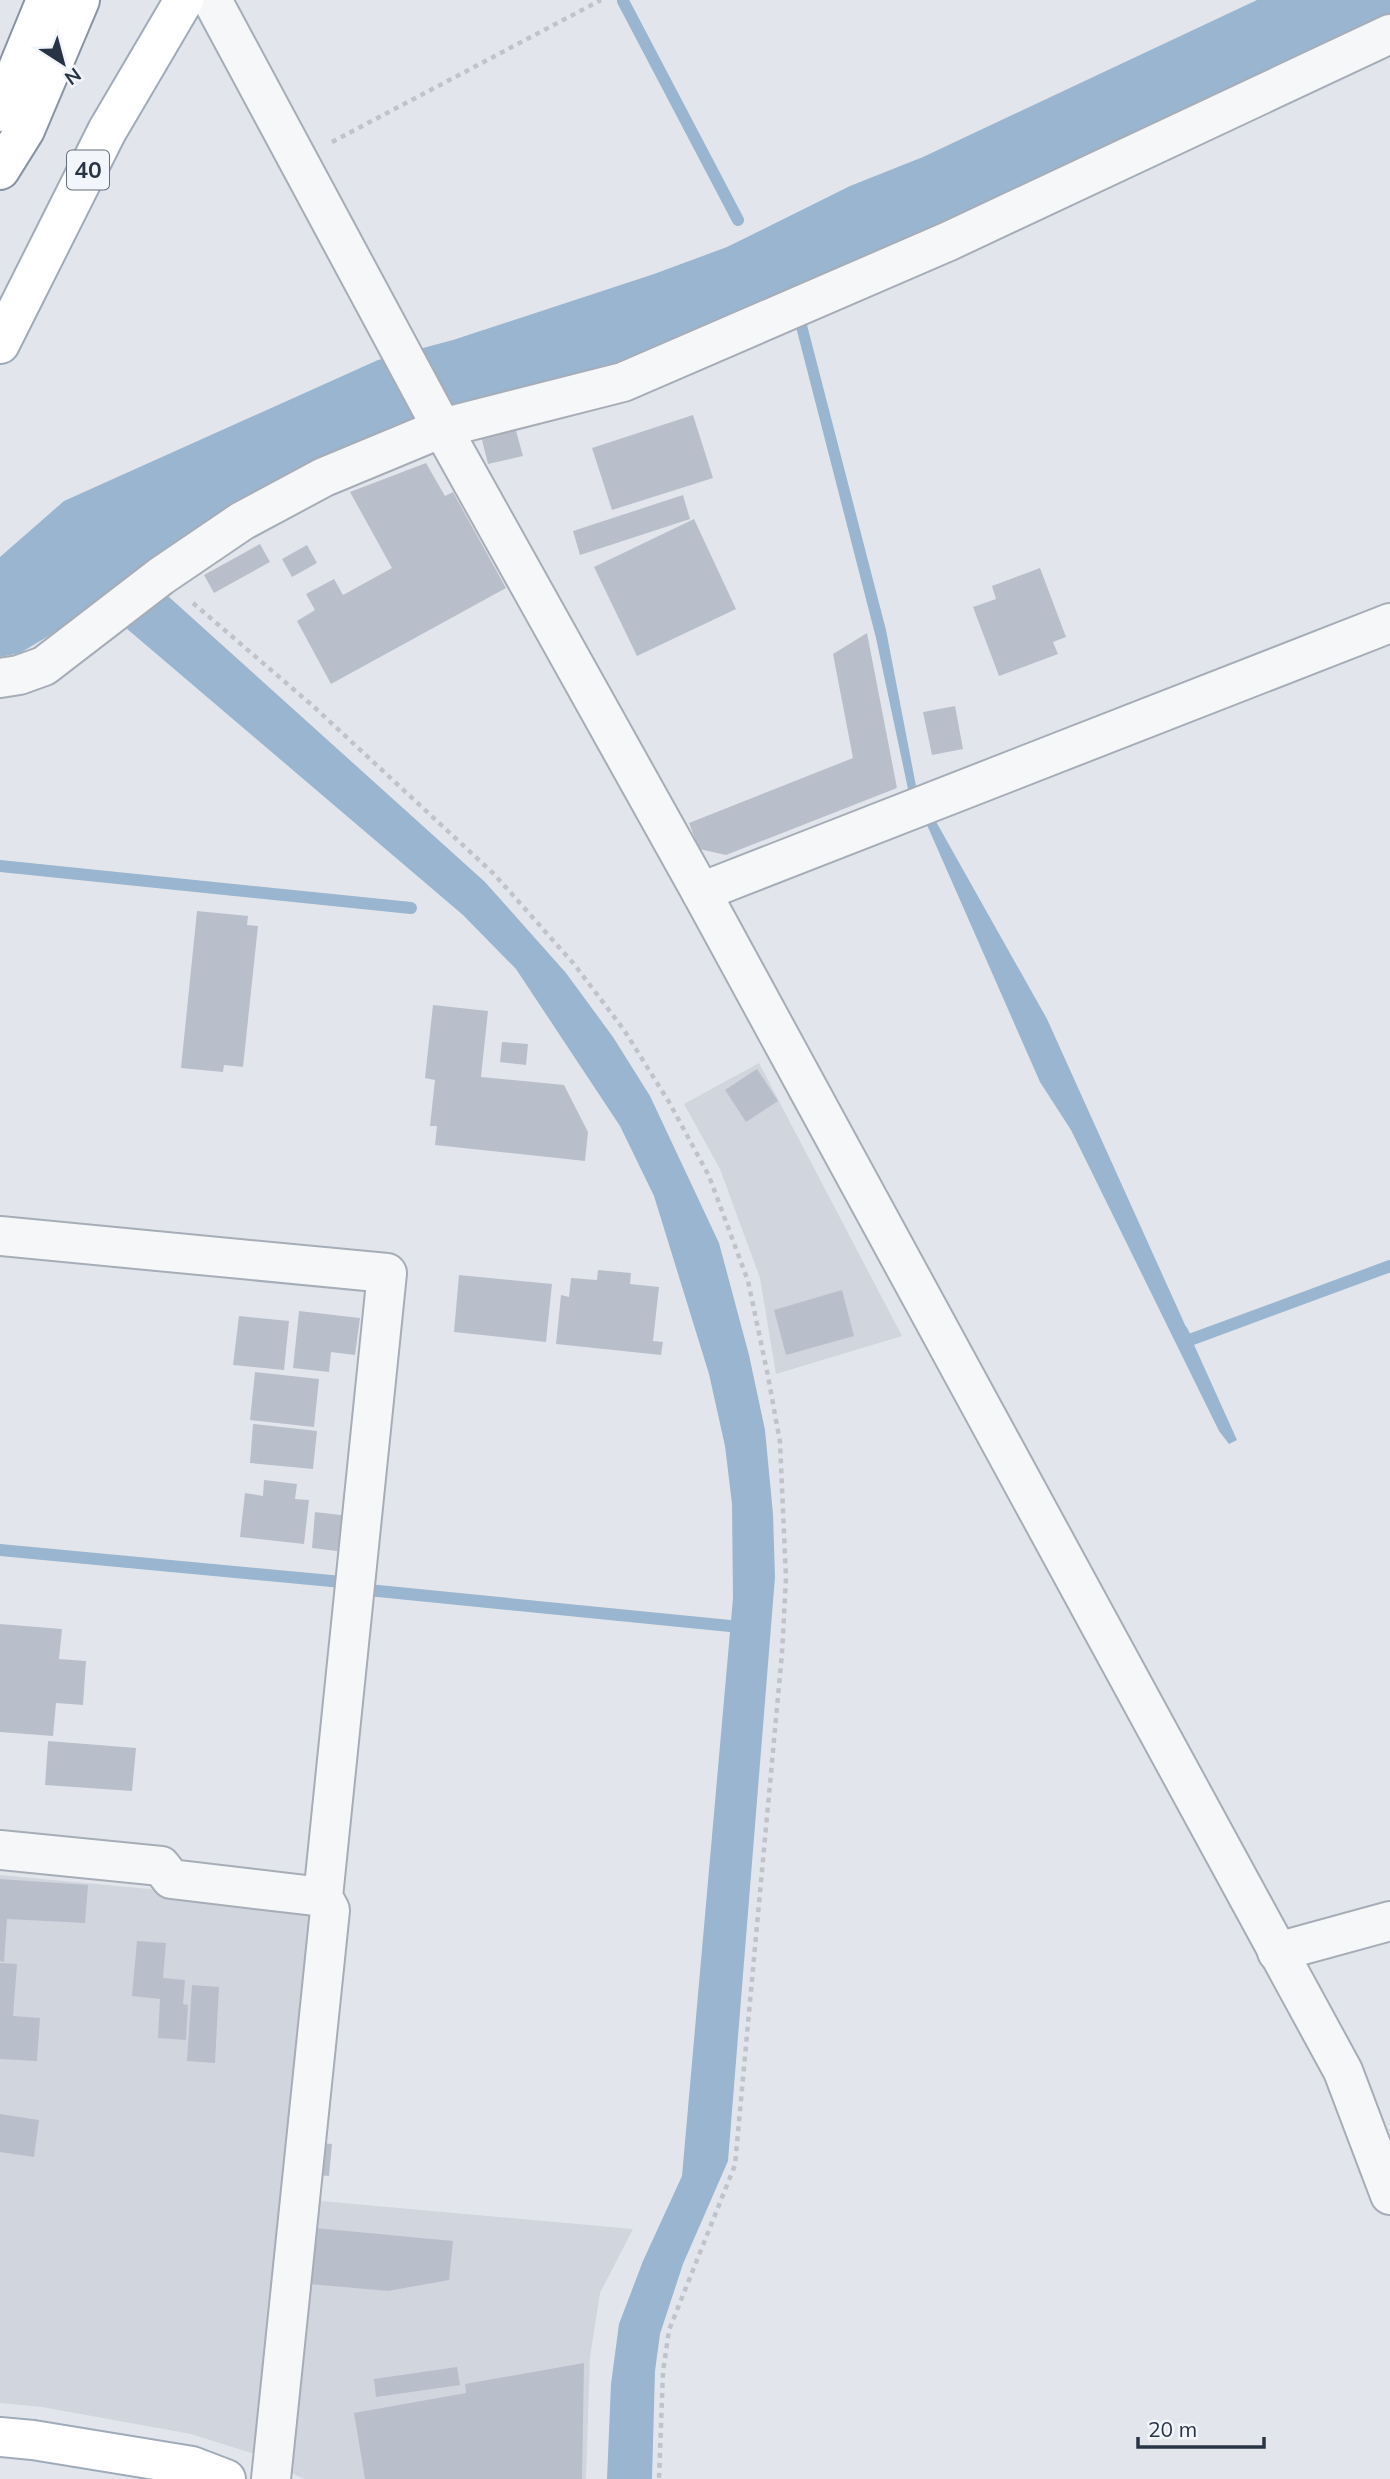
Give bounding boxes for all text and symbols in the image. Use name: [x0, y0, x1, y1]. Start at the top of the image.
north arrow: [28, 28, 98, 98]
text: N: [60, 63, 86, 91]
road number: 40: [67, 150, 109, 190]
scale bar: [1138, 2406, 1264, 2450]
text: 20 m: [1148, 2416, 1197, 2442]

